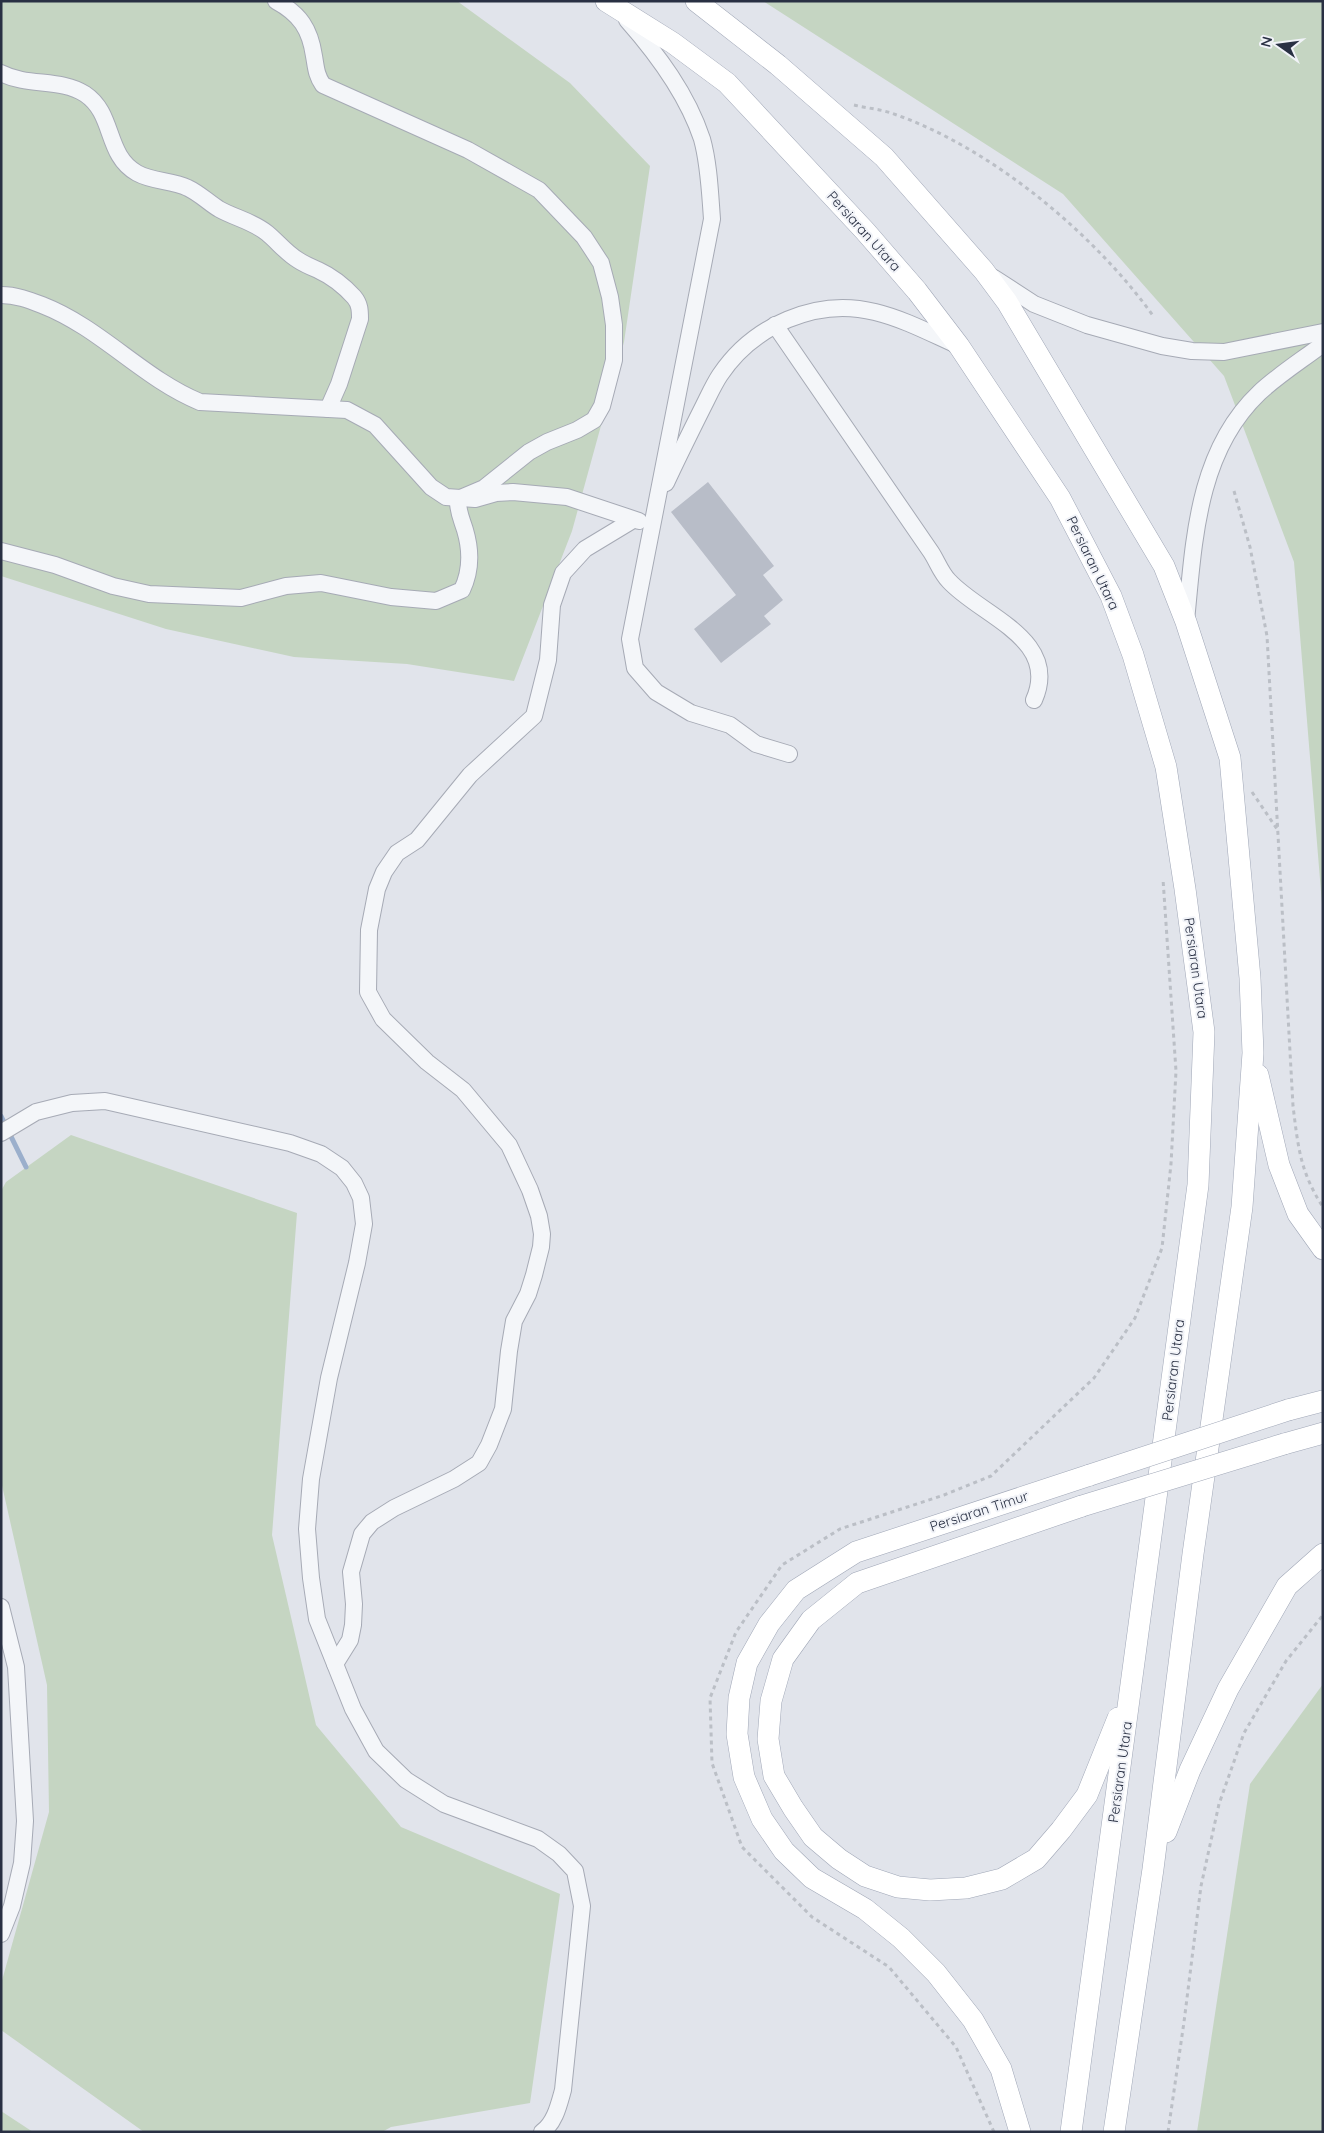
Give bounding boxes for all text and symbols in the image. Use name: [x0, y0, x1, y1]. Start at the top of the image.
north arrow: [1254, 20, 1304, 70]
text: N: [1256, 35, 1276, 49]
street label: Persiaran Utara: [823, 187, 905, 275]
street label: Persiaran Utara: [1063, 513, 1123, 613]
street label: Persiaran Utara: [1180, 916, 1212, 1020]
street label: Persiaran Utara: [1158, 1318, 1188, 1422]
street label: Persiaran Timur: [927, 1486, 1031, 1535]
street label: Persiaran Utara: [1104, 1720, 1136, 1824]

